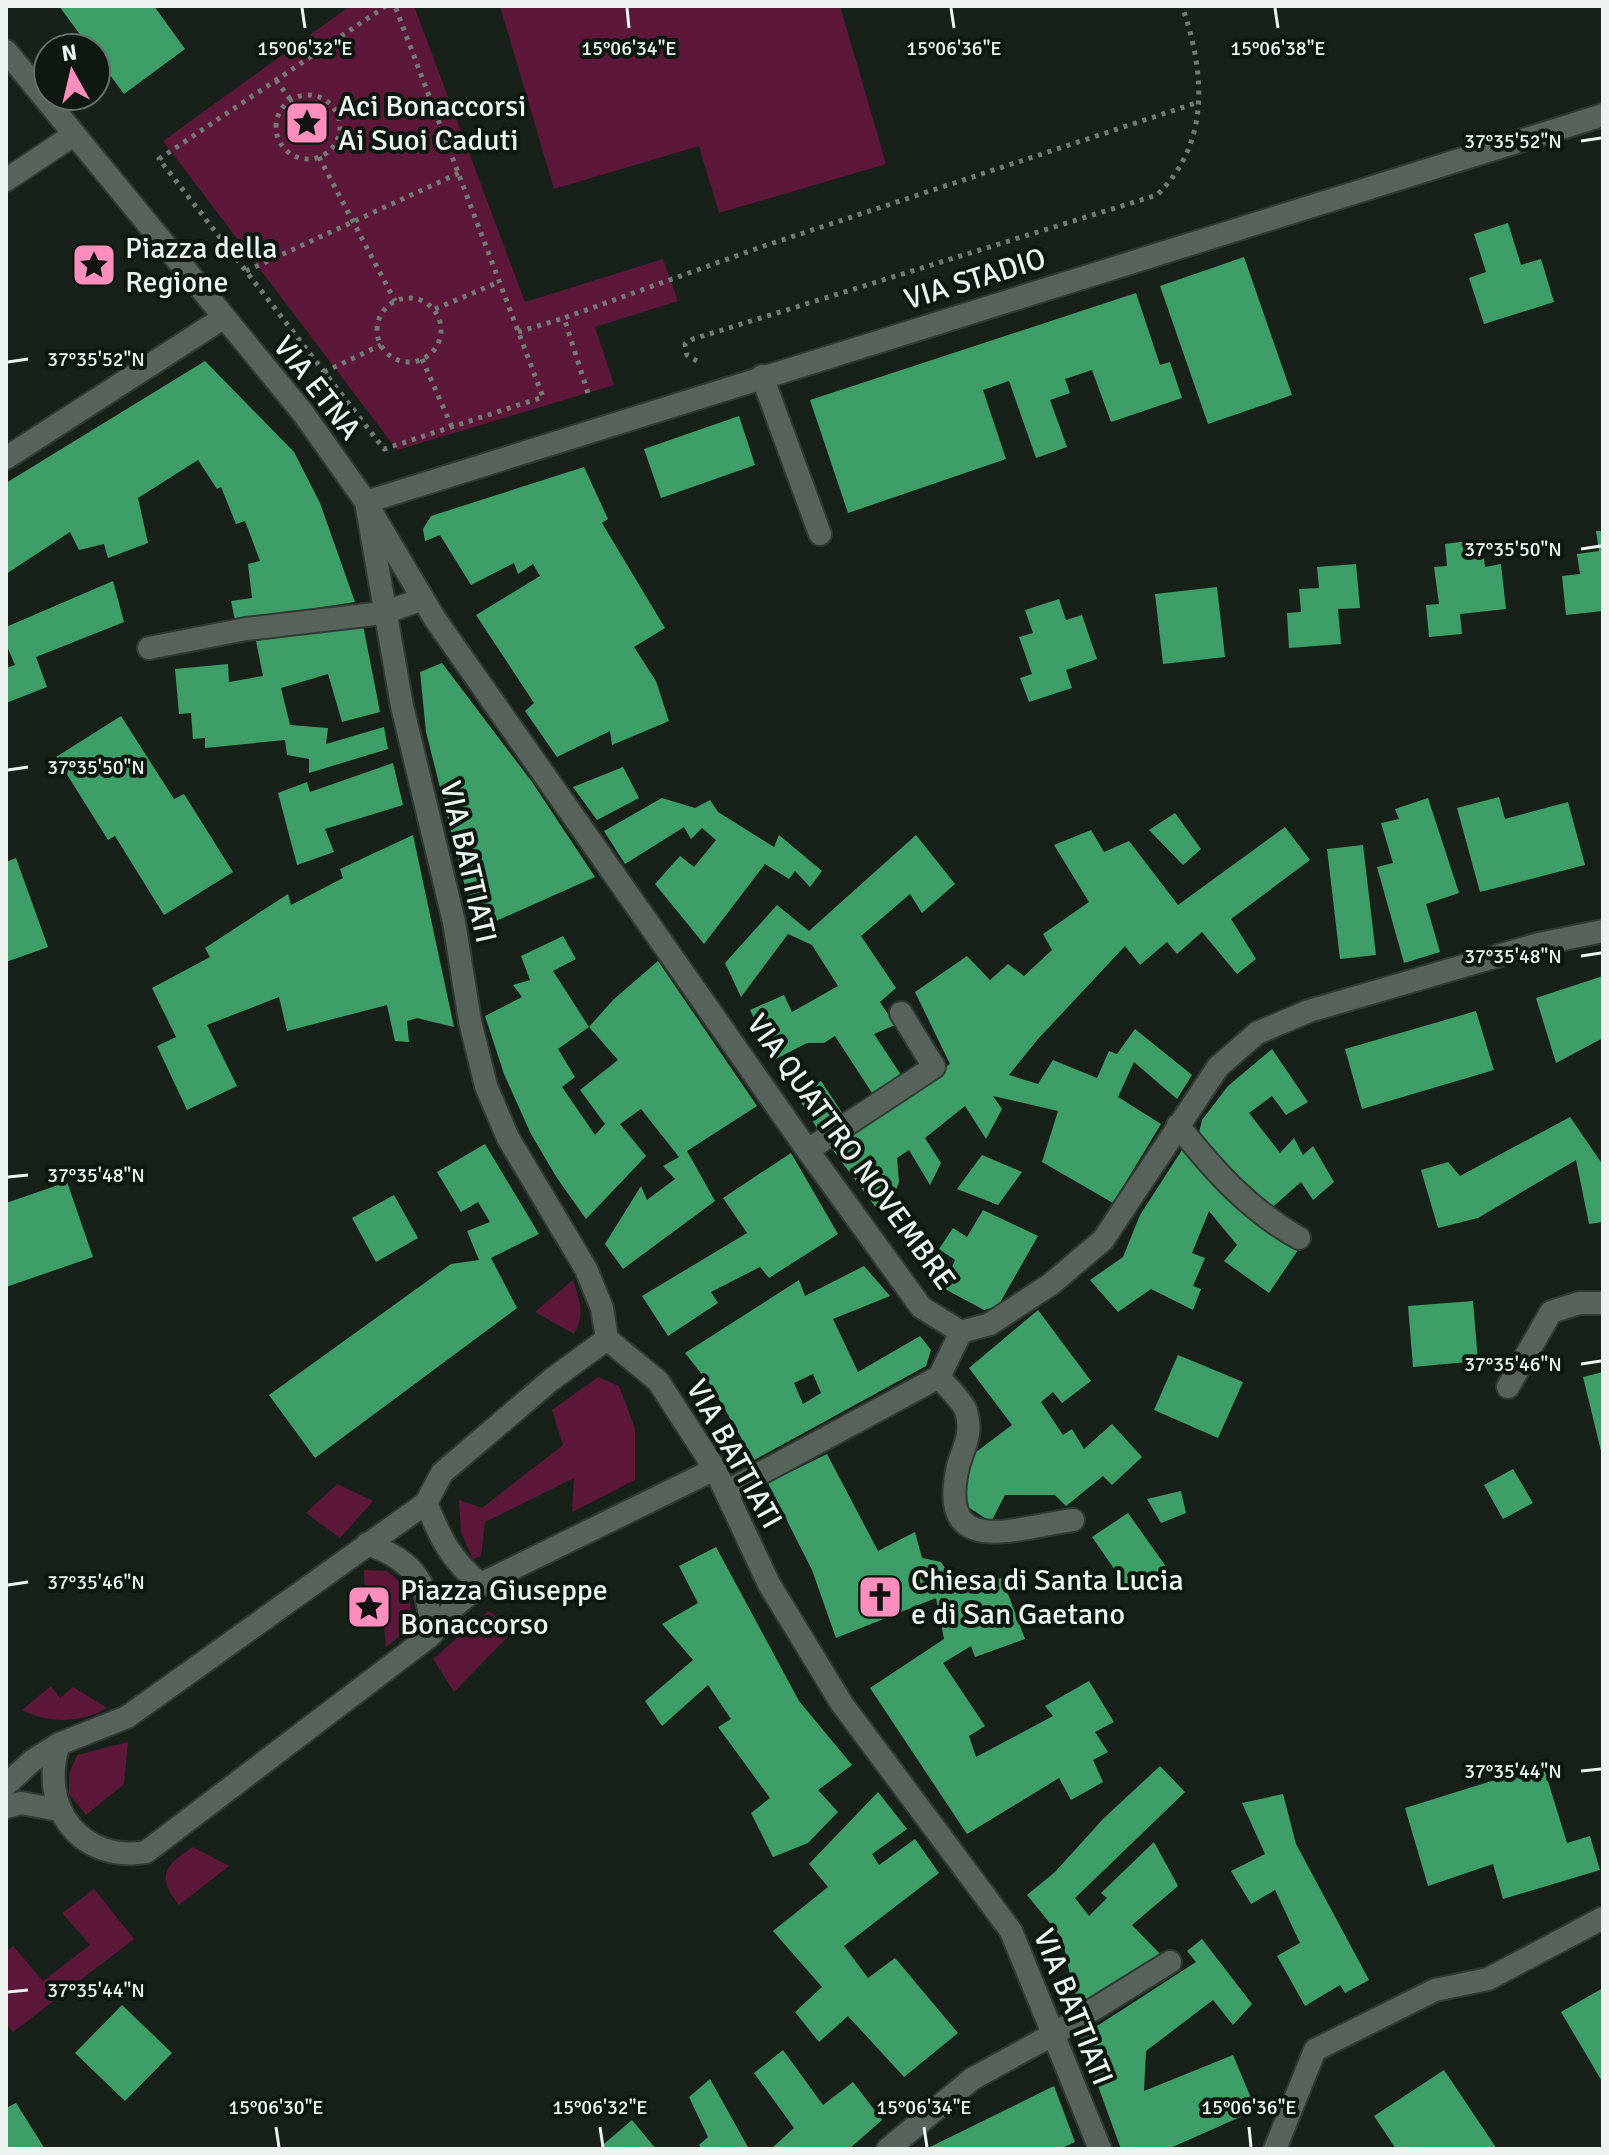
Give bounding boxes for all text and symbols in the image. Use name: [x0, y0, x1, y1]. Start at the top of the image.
north arrow: [32, 32, 112, 112]
text: 15°06'32"E: [257, 36, 353, 61]
text: 15°06'34"E: [581, 36, 677, 61]
text: 15°06'36"E: [906, 36, 1002, 61]
text: 15°06'38"E: [1230, 36, 1326, 61]
text: N: [60, 38, 79, 67]
place label: Aci Bonaccorsi Ai Suoi Caduti: [338, 88, 526, 159]
place icon: Aci Bonaccorsi Ai Suoi Caduti: [283, 99, 331, 147]
text: 37°35'52"N: [1464, 129, 1562, 154]
place label: Piazza della Regione: [125, 230, 277, 301]
street label: VIA STADIO: [900, 240, 1050, 318]
place icon: Piazza della Regione: [70, 241, 118, 289]
street label: VIA ETNA: [265, 329, 369, 447]
text: 37°35'52"N: [47, 347, 145, 372]
text: 37°35'50"N: [1464, 537, 1562, 562]
text: 37°35'50"N: [47, 755, 145, 780]
street label: VIA BATTIATI: [431, 777, 505, 947]
text: 37°35'48"N: [1464, 944, 1562, 969]
street label: VIA QUATTRO NOVEMBRE: [738, 1007, 964, 1297]
text: 37°35'48"N: [47, 1163, 145, 1188]
text: 37°35'46"N: [1464, 1352, 1562, 1377]
street label: VIA BATTIATI: [678, 1373, 790, 1535]
place label: Chiesa di Santa Lucia e di San Gaetano: [911, 1562, 1184, 1633]
text: 37°35'46"N: [47, 1570, 145, 1595]
place label: Piazza Giuseppe Bonaccorso: [400, 1572, 608, 1643]
church icon: Chiesa di Santa Lucia e di San Gaetano: [856, 1573, 904, 1621]
place icon: Piazza Giuseppe Bonaccorso: [345, 1583, 393, 1631]
text: 37°35'44"N: [1464, 1759, 1562, 1784]
street label: VIA BATTIATI: [1025, 1924, 1121, 2090]
text: 37°35'44"N: [47, 1978, 145, 2003]
text: 15°06'30"E: [228, 2095, 324, 2120]
text: 15°06'32"E: [552, 2095, 648, 2120]
text: 15°06'34"E: [876, 2095, 972, 2120]
text: 15°06'36"E: [1201, 2095, 1297, 2120]

